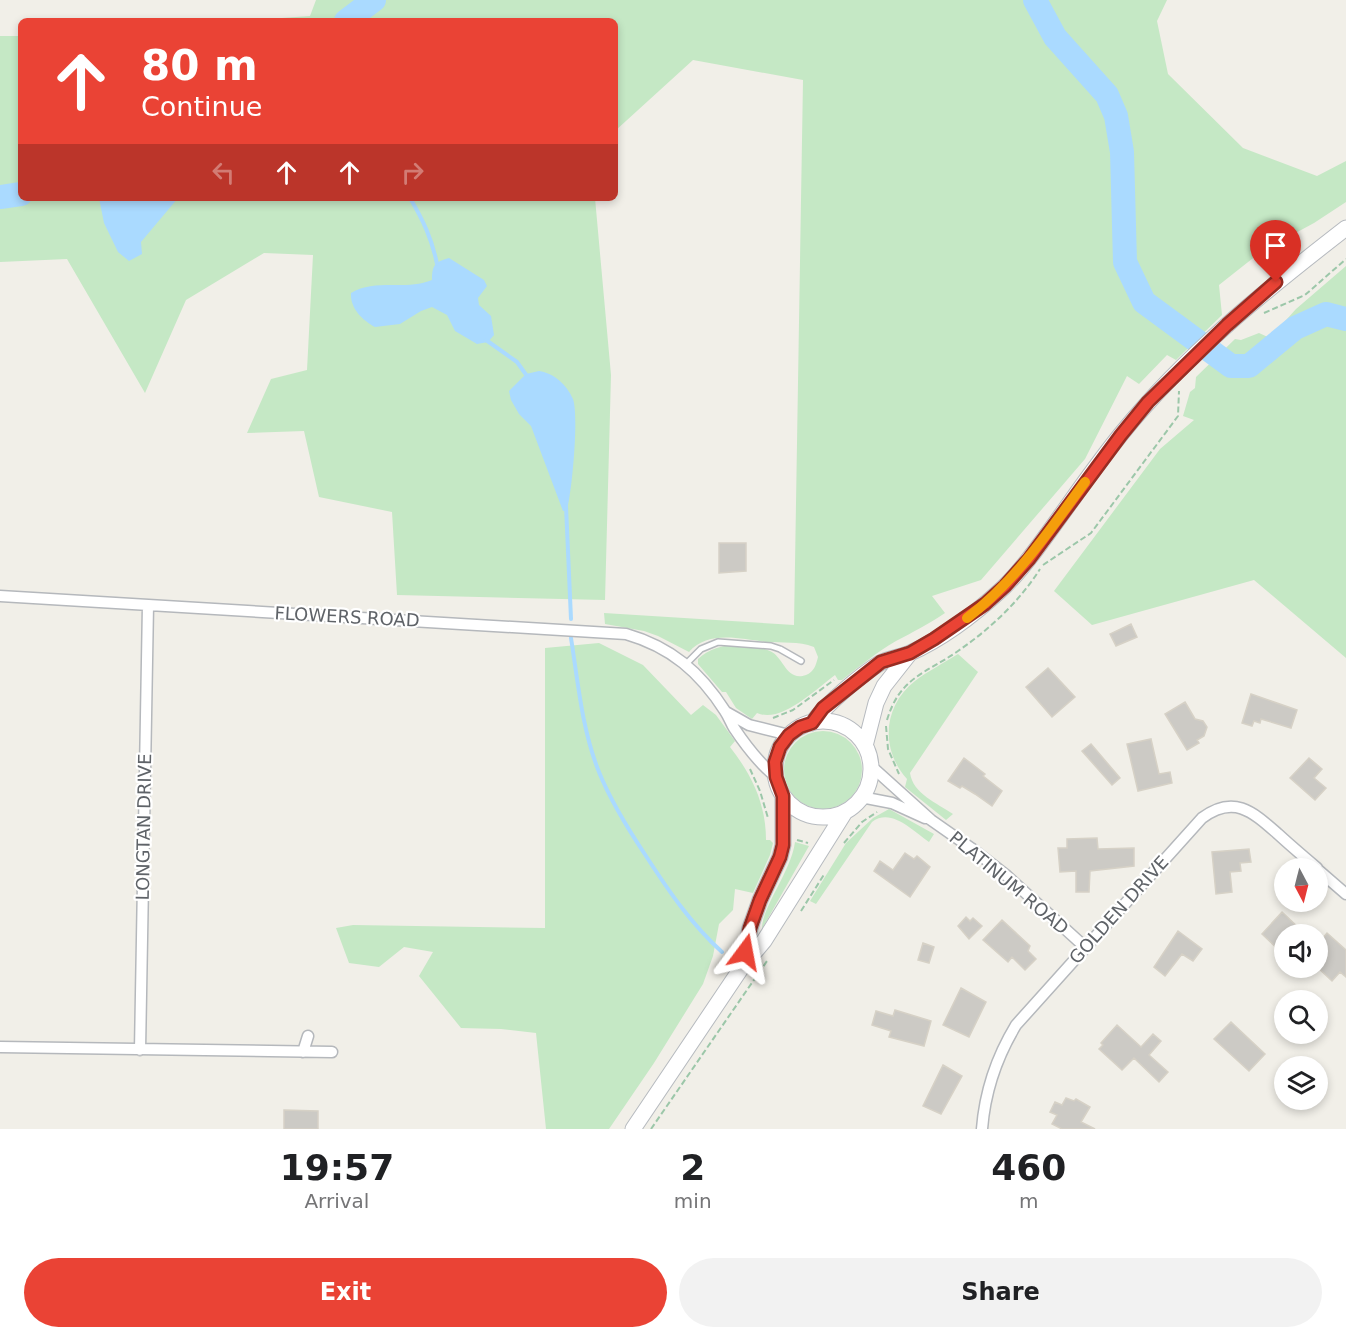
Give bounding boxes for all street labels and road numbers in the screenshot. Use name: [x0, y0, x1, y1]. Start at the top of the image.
street label: FLOWERS ROAD: [274, 602, 420, 631]
street label: LONGTAN DRIVE: [132, 753, 155, 901]
street label: PLATINUM ROAD: [946, 827, 1073, 939]
street label: GOLDEN DRIVE: [1065, 851, 1173, 968]

